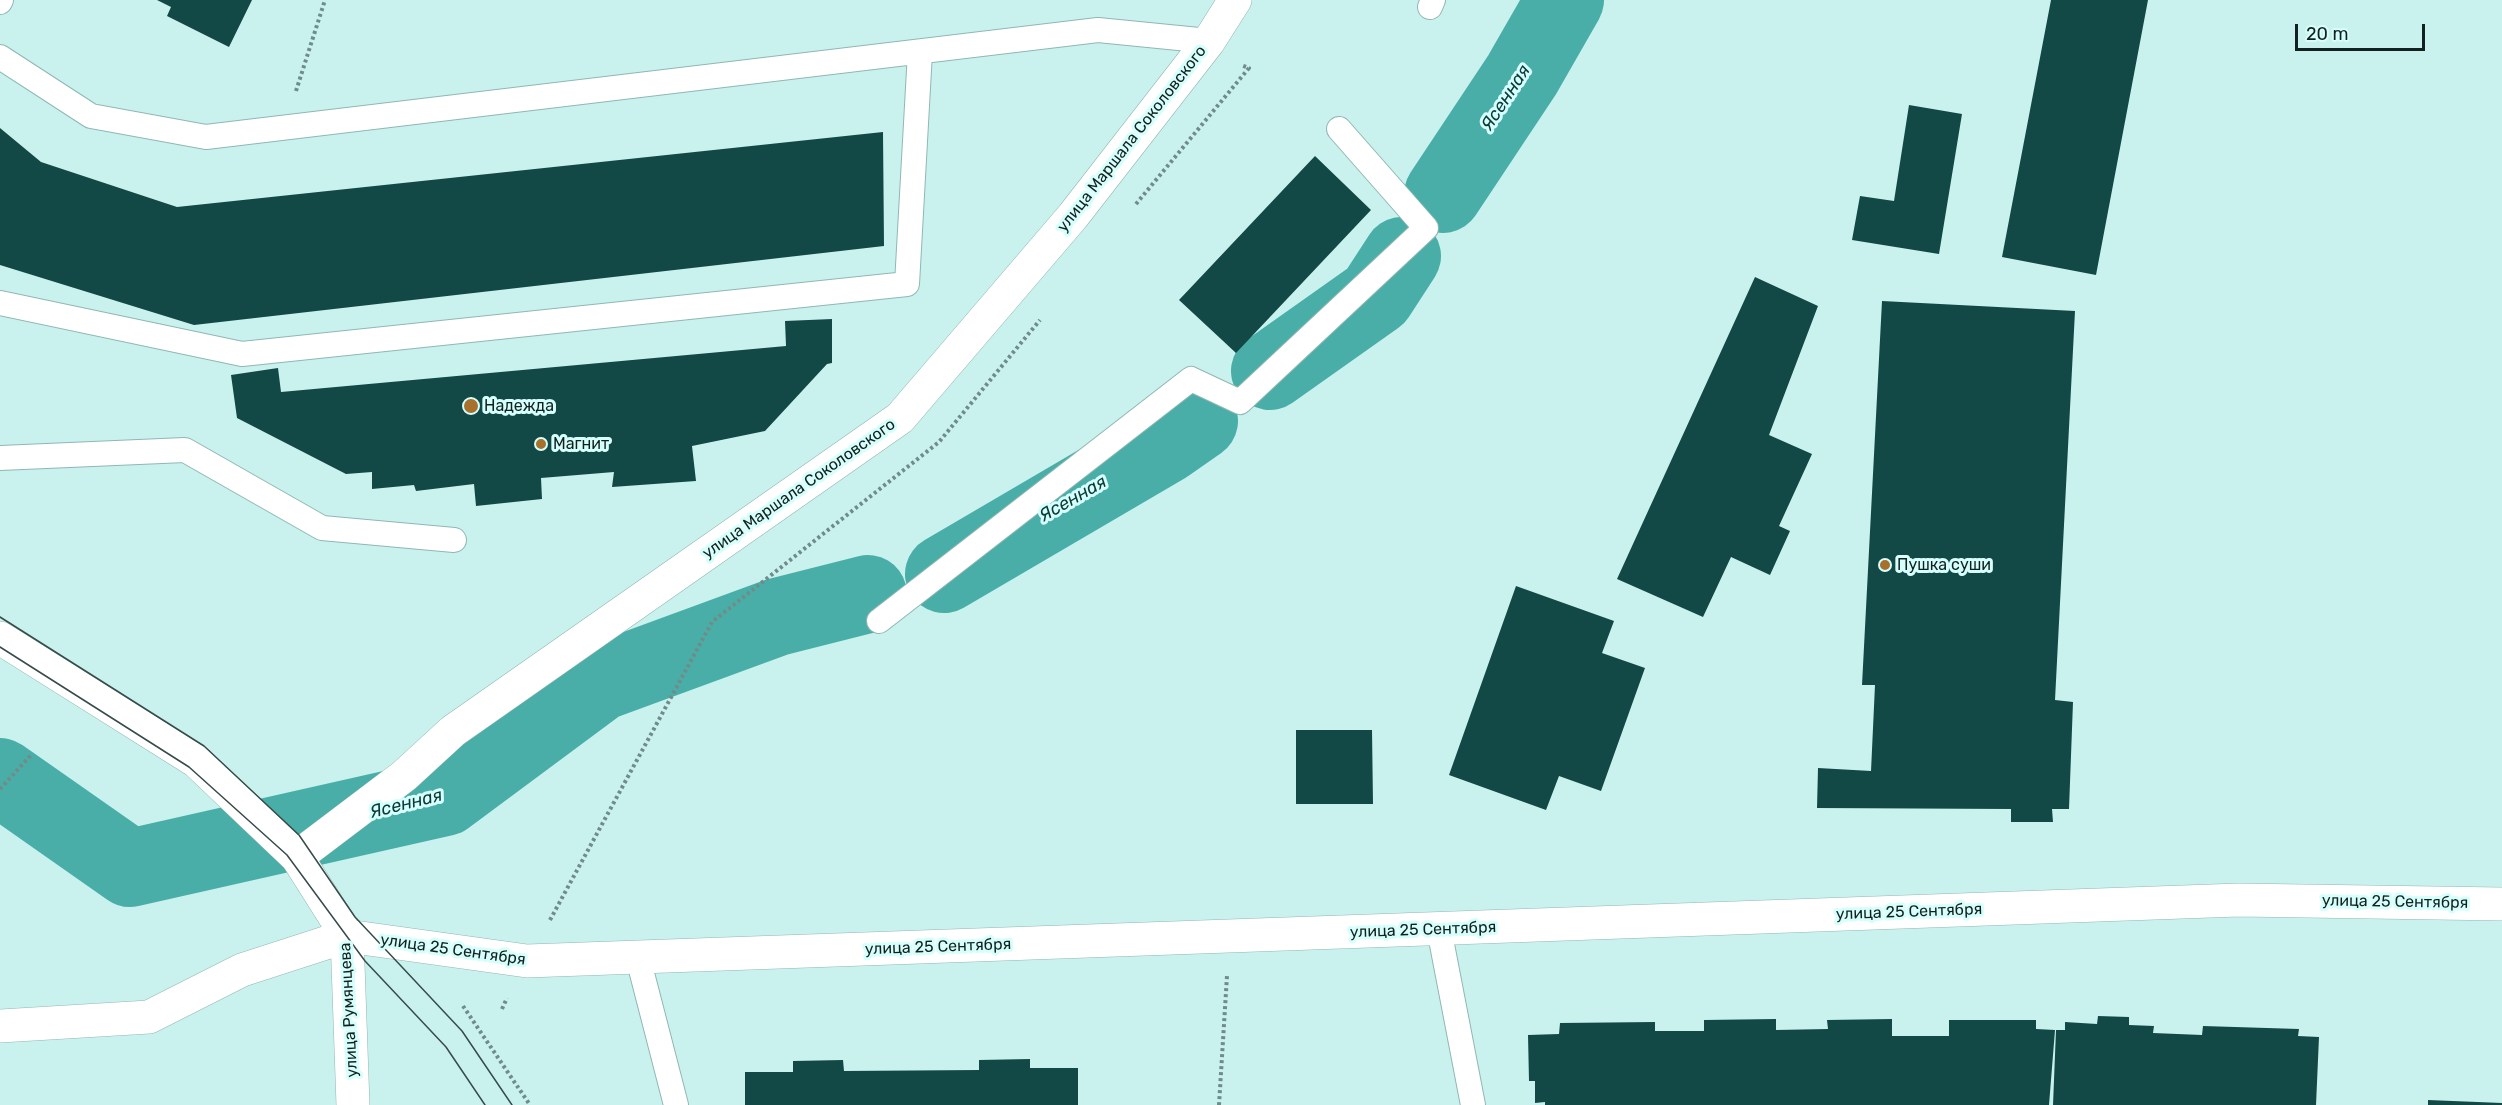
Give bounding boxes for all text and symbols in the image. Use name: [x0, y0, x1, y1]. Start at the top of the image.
scale bar: [2298, 12, 2428, 50]
text: 20 m: [2306, 23, 2348, 45]
street label: улица Маршала Соколовского: [1053, 42, 1211, 236]
water label: Ясенная: [1477, 61, 1535, 135]
place label: Надежда: [484, 396, 554, 416]
marker: Надежда: [462, 397, 480, 415]
street label: улица Маршала Соколовского: [699, 415, 899, 563]
place label: Магнит: [553, 434, 609, 454]
marker: Магнит: [534, 437, 548, 451]
water label: Ясенная: [1036, 471, 1110, 527]
place label: Пушка суши: [1897, 555, 1991, 575]
marker: Пушка суши: [1878, 558, 1892, 572]
water label: Ясенная: [368, 785, 444, 823]
street label: улица 25 Сентября: [2322, 891, 2468, 913]
street label: улица 25 Сентября: [1835, 900, 1983, 924]
street label: улица 25 Сентября: [1349, 918, 1497, 942]
street label: улица 25 Сентября: [379, 930, 527, 970]
street label: улица 25 Сентября: [864, 935, 1012, 959]
street label: улица Румянцева: [336, 942, 362, 1078]

